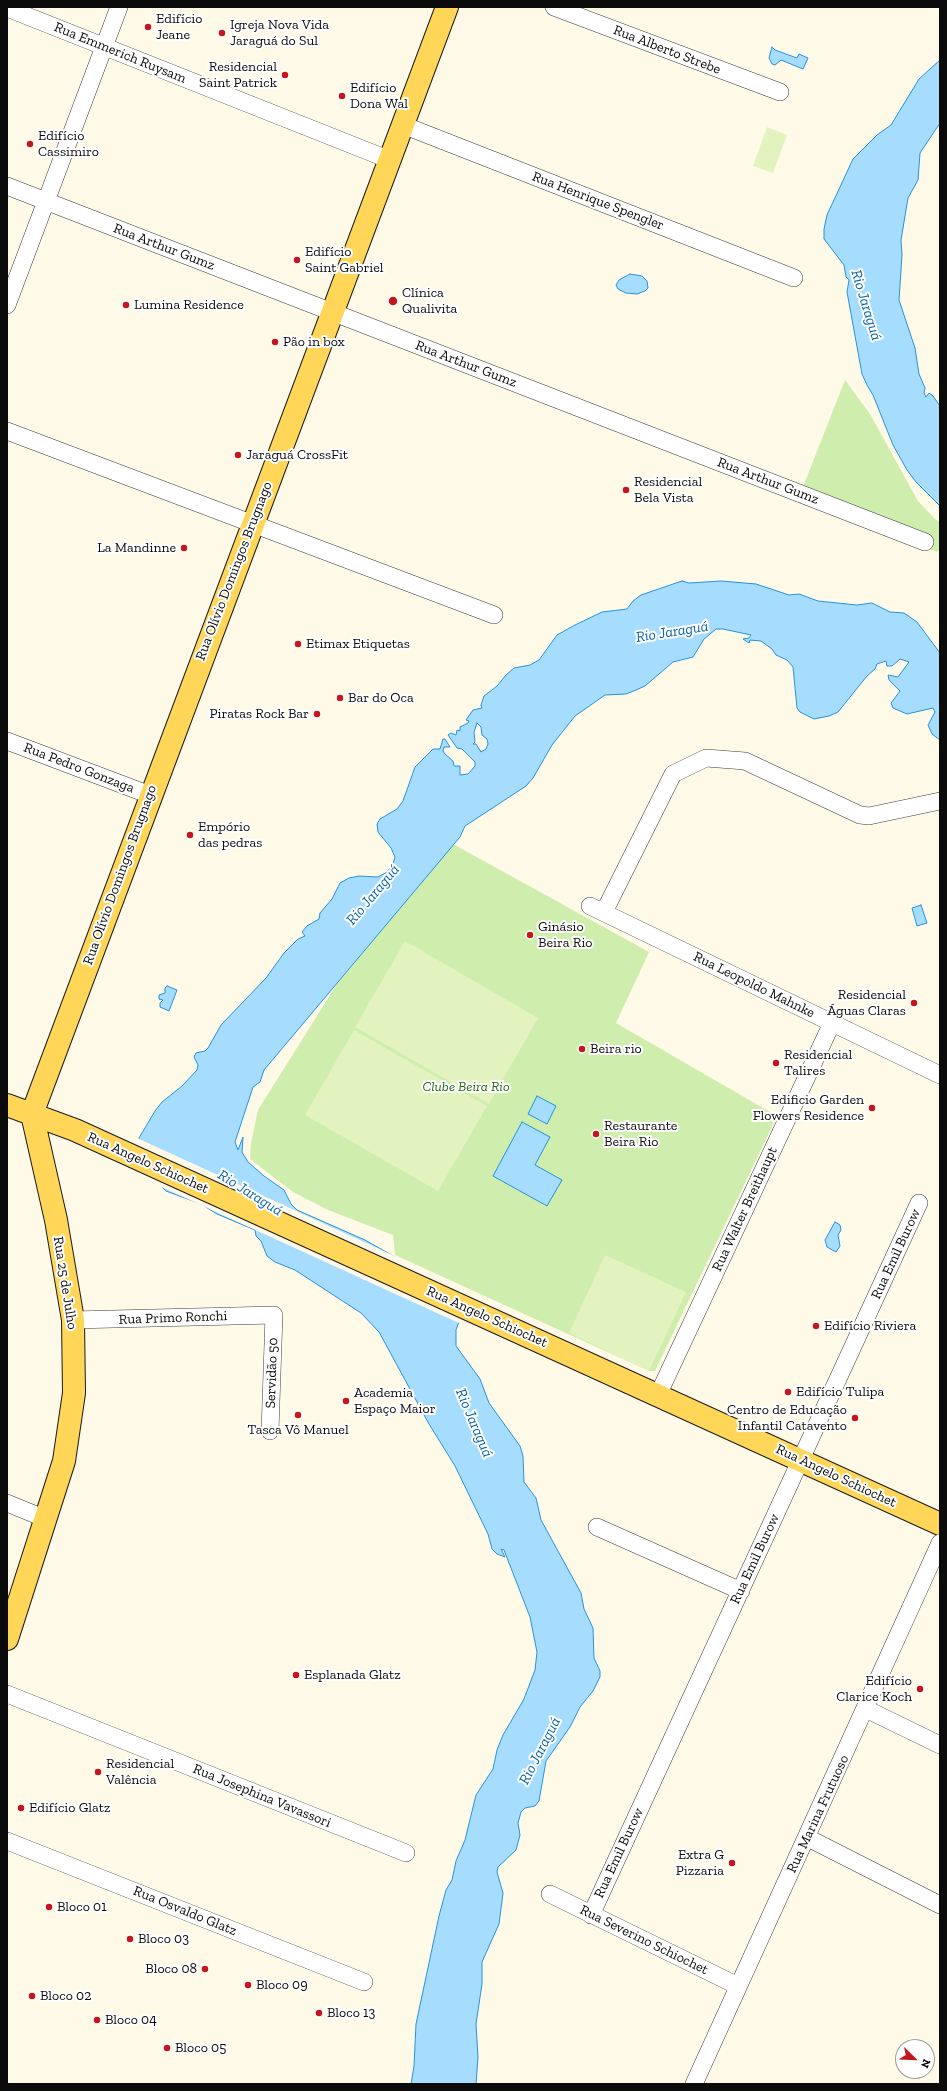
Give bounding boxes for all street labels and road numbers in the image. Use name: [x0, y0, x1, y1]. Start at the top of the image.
street label: Rua Emmerich Ruysam: [52, 19, 188, 87]
street label: Rua Alberto Strebe: [611, 22, 723, 78]
street label: Rua Henrique Spengler: [530, 168, 666, 234]
street label: Rua Arthur Gumz: [111, 220, 217, 274]
street label: Rua Arthur Gumz: [413, 337, 519, 391]
street label: Rua Arthur Gumz: [715, 454, 821, 508]
street label: Rua Olívio Domingos Brugnago: [192, 479, 276, 663]
street label: Rua Pedro Gonzaga: [21, 739, 137, 797]
street label: Rua Olívio Domingos Brugnago: [80, 783, 160, 967]
street label: Rua Leopoldo Mahnke: [691, 948, 817, 1022]
street label: Rua Angelo Schiochet: [85, 1129, 211, 1197]
street label: Rua Walter Breithaupt: [709, 1144, 781, 1274]
street label: Rua Emil Burow: [868, 1206, 924, 1302]
street label: Rua 25 de Julho: [49, 1235, 81, 1331]
street label: Rua Angelo Schiochet: [424, 1283, 550, 1351]
street label: Rua Primo Ronchi: [118, 1308, 228, 1328]
street label: Servidão 50: [262, 1337, 282, 1409]
street label: Rua Angelo Schiochet: [773, 1441, 899, 1511]
street label: Rua Emil Burow: [727, 1511, 783, 1607]
street label: Rua Marina Frutuoso: [783, 1752, 853, 1876]
street label: Rua Josephina Vavassori: [190, 1761, 334, 1831]
street label: Rua Emil Burow: [591, 1805, 647, 1901]
street label: Rua Osvaldo Glatz: [131, 1883, 239, 1939]
street label: Rua Severino Schiochet: [577, 1902, 711, 1978]

